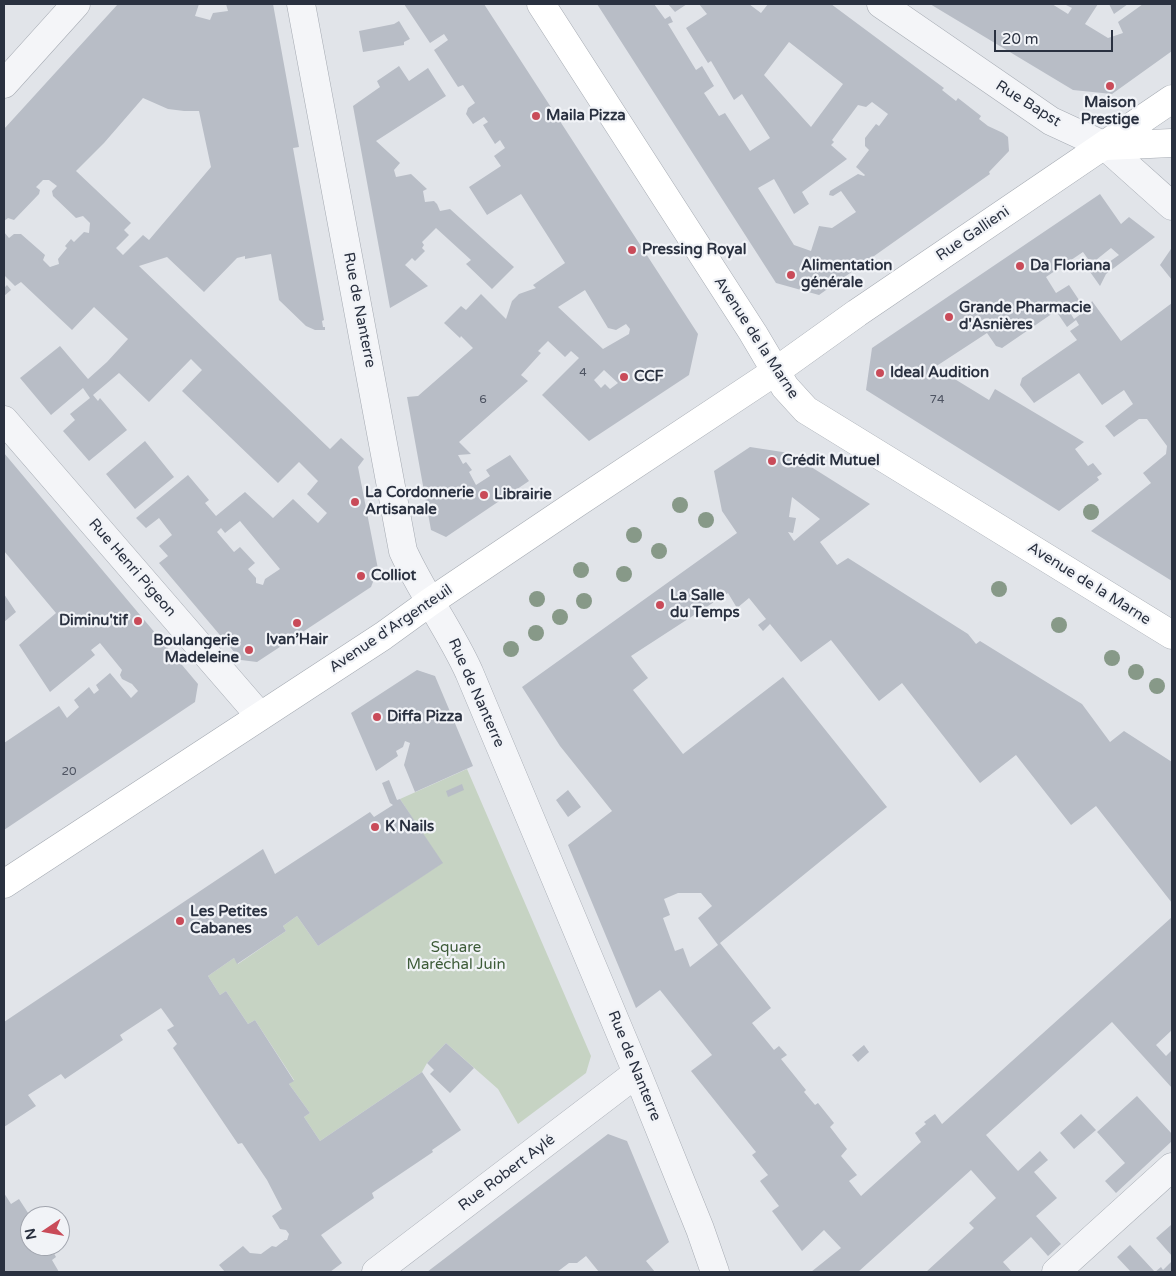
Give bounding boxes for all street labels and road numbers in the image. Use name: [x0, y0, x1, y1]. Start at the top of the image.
street label: Rue Bapst: [992, 77, 1064, 131]
street label: Rue Gallieni: [933, 203, 1013, 265]
street label: Rue de Nanterre: [339, 251, 379, 369]
street label: Avenue de la Marne: [710, 274, 802, 402]
street label: Rue Henri Pigeon: [84, 515, 180, 621]
street label: Avenue de la Marne: [1024, 539, 1154, 629]
street label: Avenue d'Argenteuil: [326, 581, 456, 677]
street label: Rue de Nanterre: [444, 636, 508, 750]
street label: Rue de Nanterre: [604, 1008, 664, 1124]
street label: Rue Robert Aylé: [455, 1131, 559, 1215]

